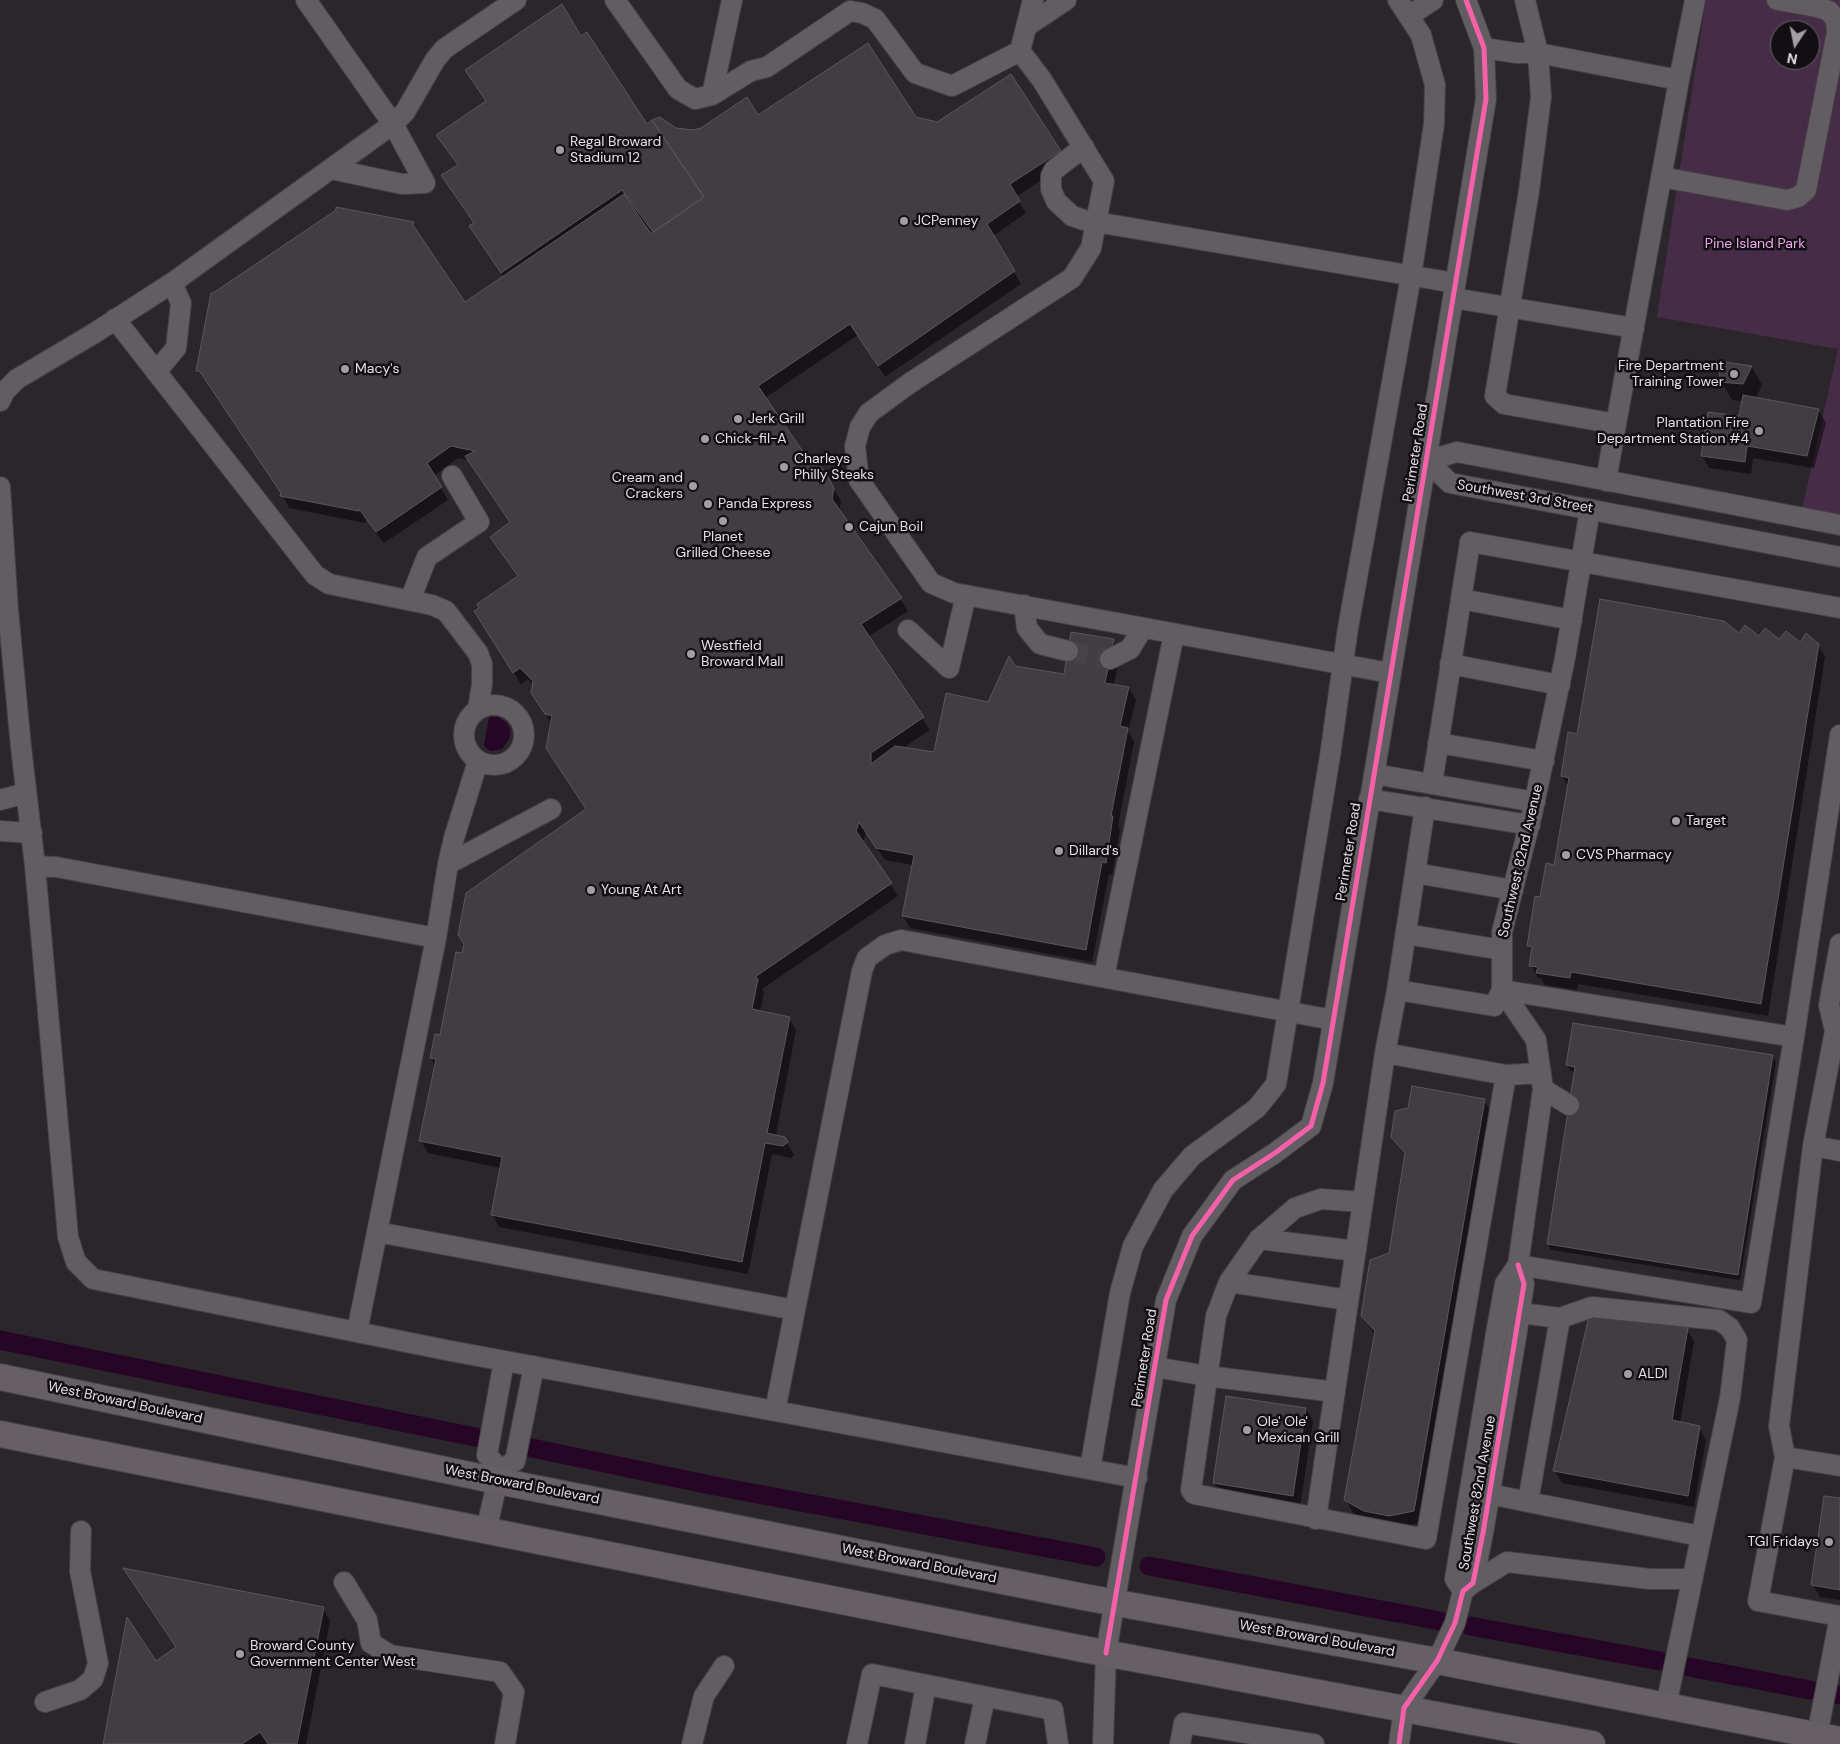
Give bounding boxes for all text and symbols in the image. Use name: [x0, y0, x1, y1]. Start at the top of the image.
north arrow: [1770, 20, 1820, 70]
text: N: [1786, 49, 1799, 69]
place label: Regal Broward Stadium 12: [570, 134, 661, 166]
marker: Regal Broward Stadium 12: [554, 144, 566, 156]
place label: JCPenney: [914, 213, 978, 229]
marker: JCPenney: [898, 215, 910, 227]
park label: Pine Island Park: [1705, 236, 1805, 252]
place label: Fire Department Training Tower: [1618, 358, 1724, 391]
place label: Macy's: [355, 361, 399, 377]
marker: Macy's: [339, 363, 351, 375]
marker: Fire Department Training Tower: [1728, 368, 1740, 380]
street label: Perimeter Road: [1400, 403, 1432, 503]
place label: Jerk Grill: [748, 411, 804, 427]
marker: Jerk Grill: [732, 413, 744, 425]
place label: Plantation Fire Department Station #4: [1597, 415, 1749, 448]
marker: Plantation Fire Department Station #4: [1753, 425, 1765, 437]
place label: Chick-fil-A: [715, 431, 787, 447]
marker: Chick-fil-A: [699, 433, 711, 445]
place label: Charleys Philly Steaks: [794, 451, 874, 484]
marker: Charleys Philly Steaks: [778, 461, 790, 473]
place label: Cream and Crackers: [612, 470, 683, 502]
street label: Southwest 3rd Street: [1456, 477, 1594, 517]
marker: Cream and Crackers: [687, 480, 699, 492]
place label: Panda Express: [718, 496, 812, 512]
marker: Panda Express: [702, 498, 714, 510]
marker: Planet Grilled Cheese: [717, 515, 729, 527]
place label: Cajun Boil: [859, 519, 923, 535]
marker: Cajun Boil: [843, 521, 855, 533]
place label: Planet Grilled Cheese: [676, 529, 770, 562]
place label: Westfield Broward Mall: [701, 638, 783, 670]
marker: Westfield Broward Mall: [685, 648, 697, 660]
street label: Southwest 82nd Avenue: [1495, 783, 1547, 939]
street label: Perimeter Road: [1333, 802, 1365, 902]
place label: Target: [1686, 813, 1726, 829]
marker: Target: [1670, 815, 1682, 827]
place label: Dillard's: [1069, 843, 1119, 859]
marker: Dillard's: [1053, 845, 1065, 857]
place label: CVS Pharmacy: [1576, 847, 1672, 863]
marker: CVS Pharmacy: [1560, 849, 1572, 861]
place label: Young At Art: [601, 882, 682, 898]
marker: Young At Art: [585, 884, 597, 896]
street label: Perimeter Road: [1129, 1308, 1161, 1408]
place label: ALDI: [1638, 1366, 1668, 1382]
marker: ALDI: [1622, 1368, 1634, 1380]
street label: West Broward Boulevard: [46, 1378, 204, 1428]
place label: Ole' Ole' Mexican Grill: [1257, 1414, 1339, 1446]
street label: Southwest 82nd Avenue: [1456, 1414, 1500, 1572]
marker: Ole' Ole' Mexican Grill: [1241, 1424, 1253, 1436]
street label: West Broward Boulevard: [443, 1462, 601, 1508]
place label: TGI Fridays: [1747, 1534, 1819, 1550]
marker: TGI Fridays: [1823, 1536, 1835, 1548]
street label: West Broward Boulevard: [840, 1541, 998, 1587]
street label: West Broward Boulevard: [1238, 1617, 1396, 1661]
place label: Broward County Government Center West: [250, 1638, 416, 1670]
marker: Broward County Government Center West: [234, 1648, 246, 1660]

